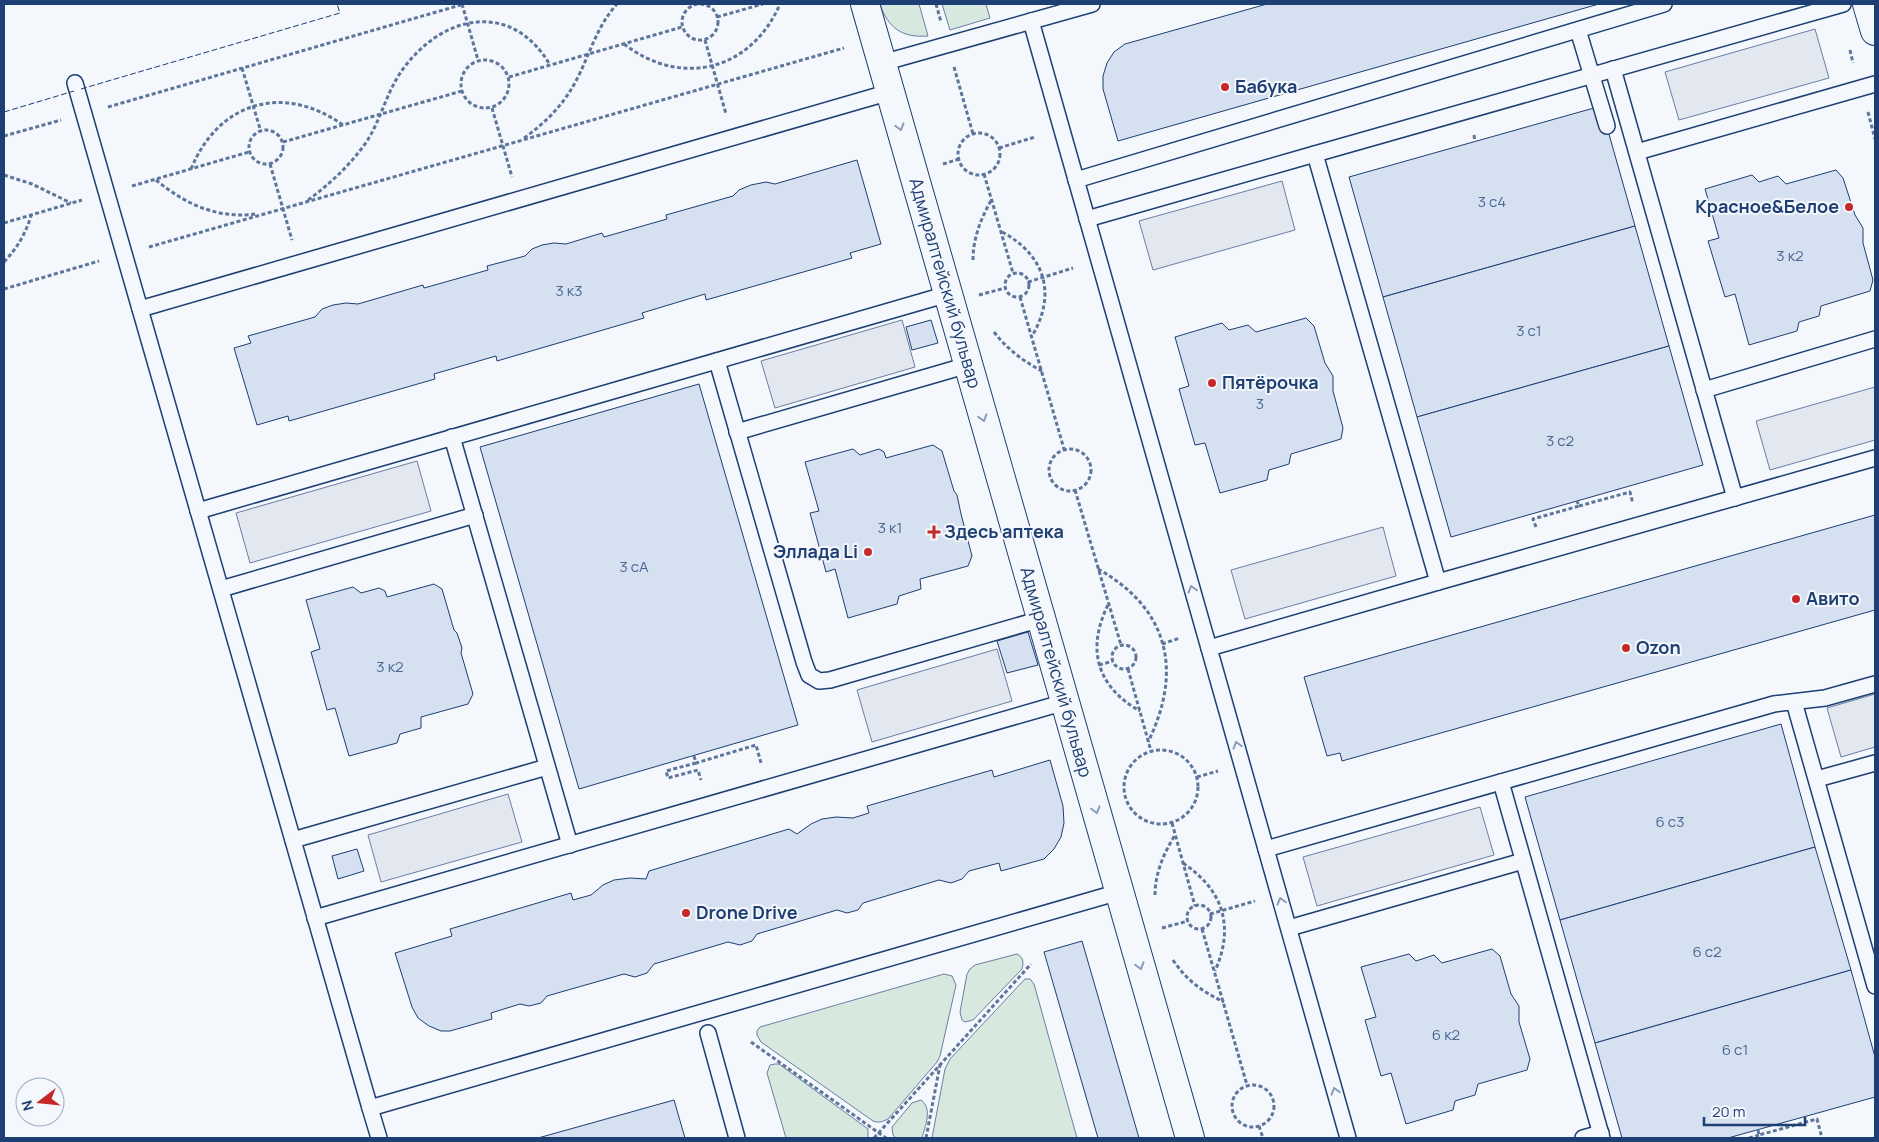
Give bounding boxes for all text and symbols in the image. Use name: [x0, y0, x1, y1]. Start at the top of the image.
place label: Бабука: [1235, 74, 1297, 98]
marker: Бабука: [1219, 81, 1231, 93]
one-way arrow: [894, 123, 905, 131]
street label: Адмиралтейский бульвар: [904, 175, 988, 391]
house number: 3 с4: [1478, 191, 1506, 212]
place label: Красное&Белое: [1695, 194, 1839, 218]
marker: Красное&Белое: [1843, 201, 1855, 213]
house number: 3 к2: [1776, 245, 1804, 266]
house number: 3 к3: [555, 280, 583, 301]
house number: 3 с1: [1516, 320, 1542, 341]
place label: Пятёрочка: [1222, 370, 1319, 394]
marker: Пятёрочка: [1206, 377, 1218, 389]
house number: 3: [1256, 393, 1264, 414]
one-way arrow: [978, 413, 988, 421]
house number: 3 с2: [1546, 430, 1574, 451]
house number: 3 к1: [878, 517, 902, 538]
place label: Здесь аптека: [944, 519, 1064, 543]
marker: Здесь аптека: [928, 526, 940, 538]
place label: Эллада Li: [773, 539, 858, 563]
marker: Эллада Li: [862, 546, 874, 558]
house number: 3 сА: [619, 556, 649, 577]
street label: Адмиралтейский бульвар: [1015, 564, 1099, 780]
one-way arrow: [1188, 585, 1198, 593]
place label: Авито: [1806, 586, 1860, 610]
marker: Авито: [1790, 593, 1802, 605]
place label: Ozon: [1636, 635, 1681, 659]
marker: Ozon: [1620, 642, 1632, 654]
house number: 3 к2: [376, 656, 404, 677]
one-way arrow: [1232, 741, 1242, 750]
one-way arrow: [1090, 805, 1100, 813]
house number: 6 с3: [1656, 811, 1684, 832]
one-way arrow: [1276, 897, 1287, 906]
place label: Drone Drive: [696, 900, 798, 924]
marker: Drone Drive: [680, 907, 692, 919]
house number: 6 с2: [1692, 941, 1722, 962]
one-way arrow: [1135, 961, 1145, 969]
house number: 6 к2: [1432, 1024, 1460, 1045]
house number: 6 с1: [1722, 1039, 1748, 1060]
north arrow: [15, 1077, 65, 1127]
one-way arrow: [1330, 1087, 1341, 1096]
scale bar: [1704, 1094, 1805, 1126]
text: N: [17, 1098, 38, 1113]
text: 20 m: [1712, 1101, 1745, 1122]

